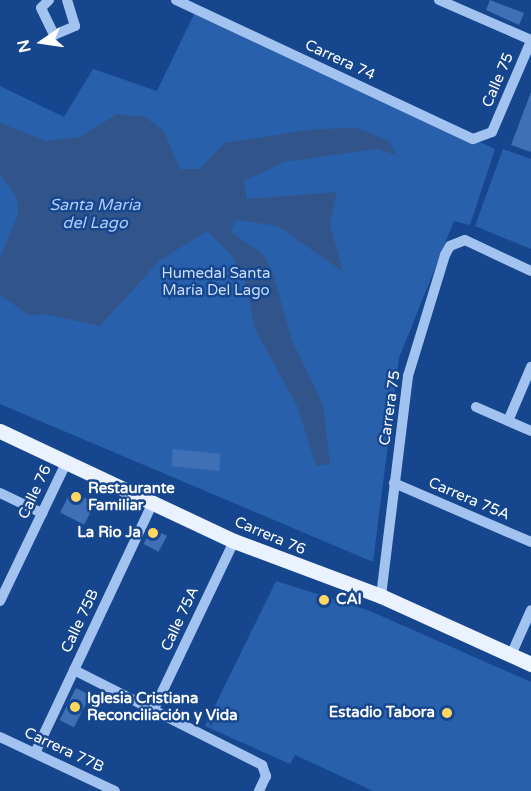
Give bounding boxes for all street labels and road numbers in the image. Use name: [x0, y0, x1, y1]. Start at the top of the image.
street label: Carrera 74: [302, 36, 378, 84]
street label: Calle 75: [478, 50, 518, 110]
street label: Carrera 75: [376, 369, 404, 447]
street label: Calle 76: [15, 462, 55, 522]
street label: Carrera 75A: [426, 474, 512, 524]
street label: Carrera 76: [232, 513, 308, 559]
street label: Calle 75A: [157, 584, 203, 654]
street label: Calle 75B: [57, 586, 103, 656]
street label: Carrera 77B: [21, 724, 107, 776]

